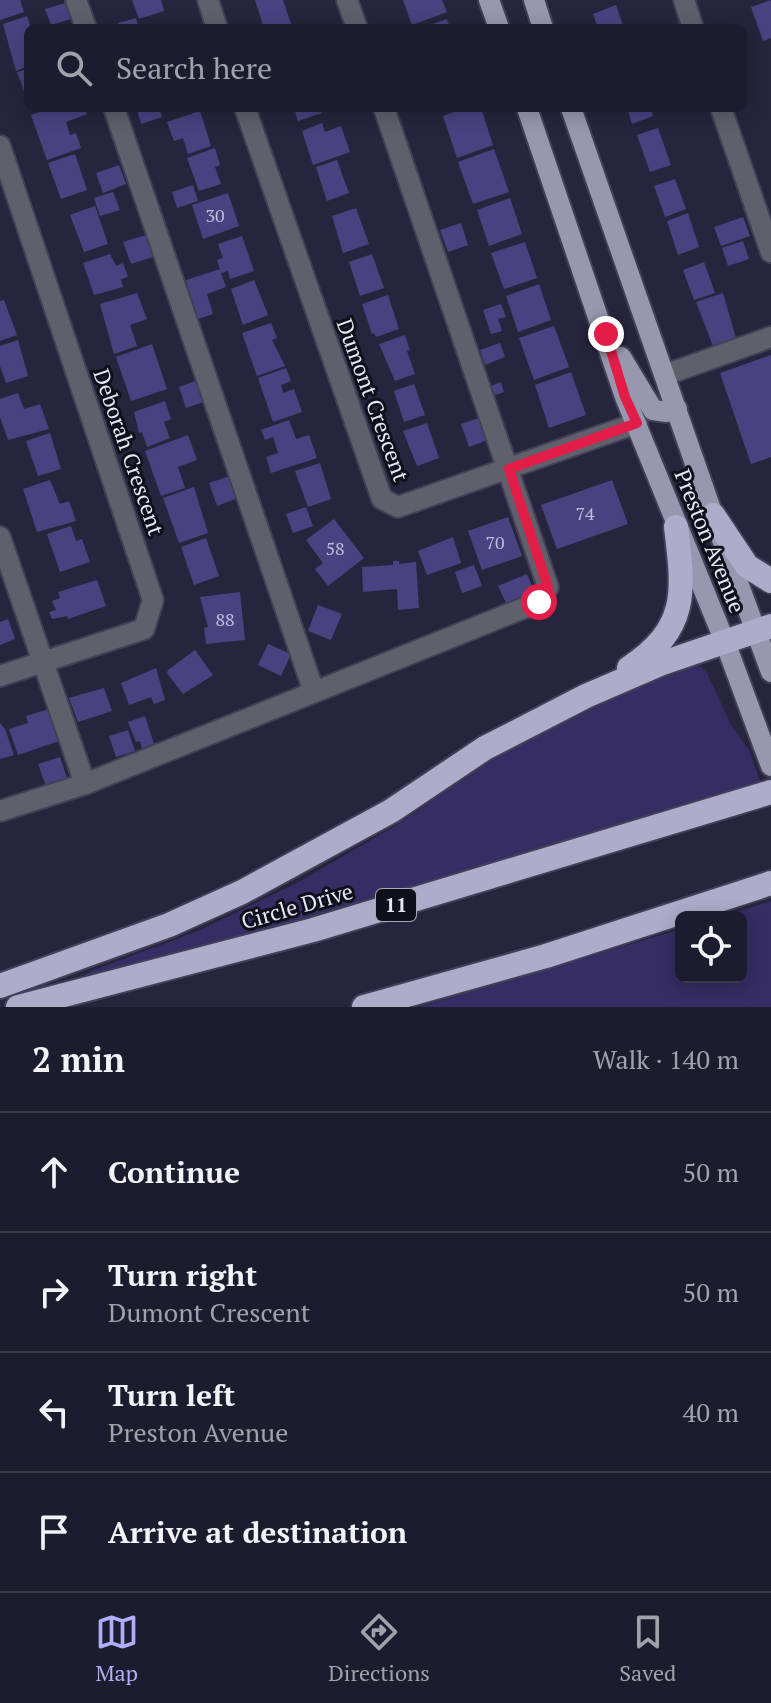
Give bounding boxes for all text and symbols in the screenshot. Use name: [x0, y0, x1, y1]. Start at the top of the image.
search box: [24, 24, 747, 112]
icon: search: [52, 46, 96, 90]
text: Search here: [116, 48, 272, 88]
house number: 30: [205, 203, 225, 227]
street label: Dumont Crescent: [331, 314, 416, 485]
route end: [588, 316, 624, 352]
street label: Deborah Crescent: [87, 365, 172, 539]
street label: Preston Avenue: [668, 465, 752, 617]
house number: 74: [575, 501, 595, 525]
house number: 70: [485, 530, 505, 554]
house number: 58: [325, 536, 345, 560]
route start: [521, 584, 557, 620]
house number: 88: [215, 607, 235, 631]
street label: Circle Drive: [238, 876, 356, 935]
road number: 11: [376, 889, 416, 921]
map controls: [675, 911, 747, 983]
button: locate: [675, 911, 747, 983]
text: 2 min: [32, 1037, 125, 1082]
text: Walk · 140 m: [593, 1042, 739, 1076]
icon: ahead: [32, 1150, 76, 1194]
text: Continue: [108, 1152, 240, 1192]
text: 50 m: [683, 1155, 739, 1189]
text: Turn right: [108, 1255, 257, 1295]
icon: right: [32, 1270, 76, 1314]
text: 50 m: [683, 1275, 739, 1309]
text: Dumont Crescent: [108, 1295, 310, 1329]
text: Turn left: [108, 1375, 235, 1415]
icon: left: [32, 1390, 76, 1434]
text: 40 m: [683, 1395, 739, 1429]
text: Preston Avenue: [108, 1415, 288, 1449]
icon: arrive: [32, 1510, 76, 1554]
text: Arrive at destination: [108, 1512, 407, 1552]
tab: Map: [95, 1610, 139, 1687]
tab: Directions: [328, 1610, 430, 1687]
tab: Saved: [619, 1610, 676, 1687]

